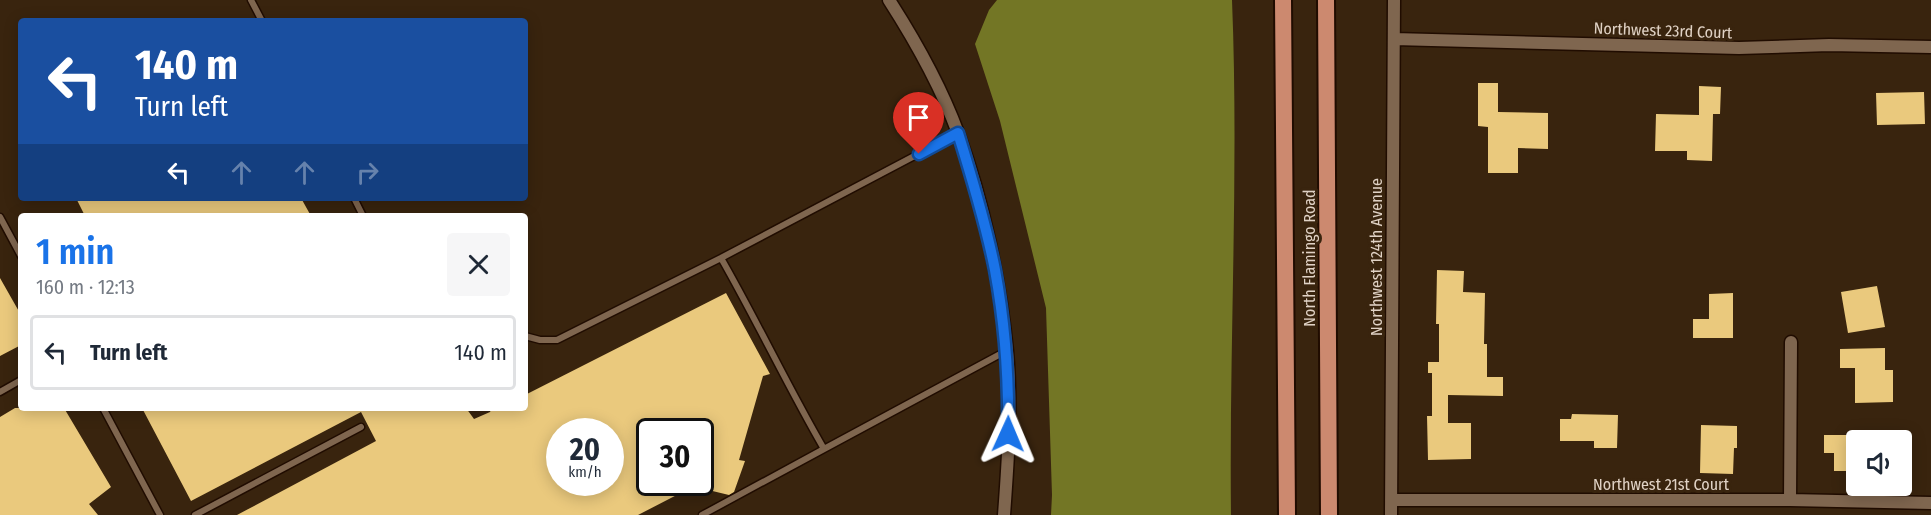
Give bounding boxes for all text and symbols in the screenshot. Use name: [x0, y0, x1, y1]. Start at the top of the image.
street label: Northwest 23rd Court: [1593, 19, 1733, 42]
text: 140 m: [135, 40, 238, 90]
icon: left: [36, 42, 114, 120]
text: Turn left: [135, 91, 228, 123]
pin: [893, 92, 944, 154]
icon: arrive: [902, 101, 935, 134]
icon: left: [162, 156, 195, 189]
icon: ahead: [225, 156, 258, 189]
icon: ahead: [288, 156, 321, 189]
icon: right: [351, 156, 384, 189]
street label: Northwest 124th Avenue: [1367, 178, 1386, 336]
street label: North Flamingo Road: [1300, 189, 1319, 327]
text: 1 min: [36, 230, 114, 274]
button: close: [447, 233, 510, 296]
text: 160 m · 12:13: [36, 275, 135, 299]
icon: left: [39, 336, 72, 369]
text: Turn left: [90, 339, 168, 366]
text: 140 m: [454, 339, 507, 366]
position arrow: [976, 402, 1040, 466]
speed limit sign: 30: [636, 418, 714, 496]
map controls: [1846, 430, 1912, 496]
button: sound: [1846, 430, 1912, 496]
text: 20: [570, 432, 600, 468]
text: km/h: [568, 463, 602, 481]
street label: Northwest 21st Court: [1593, 475, 1730, 494]

